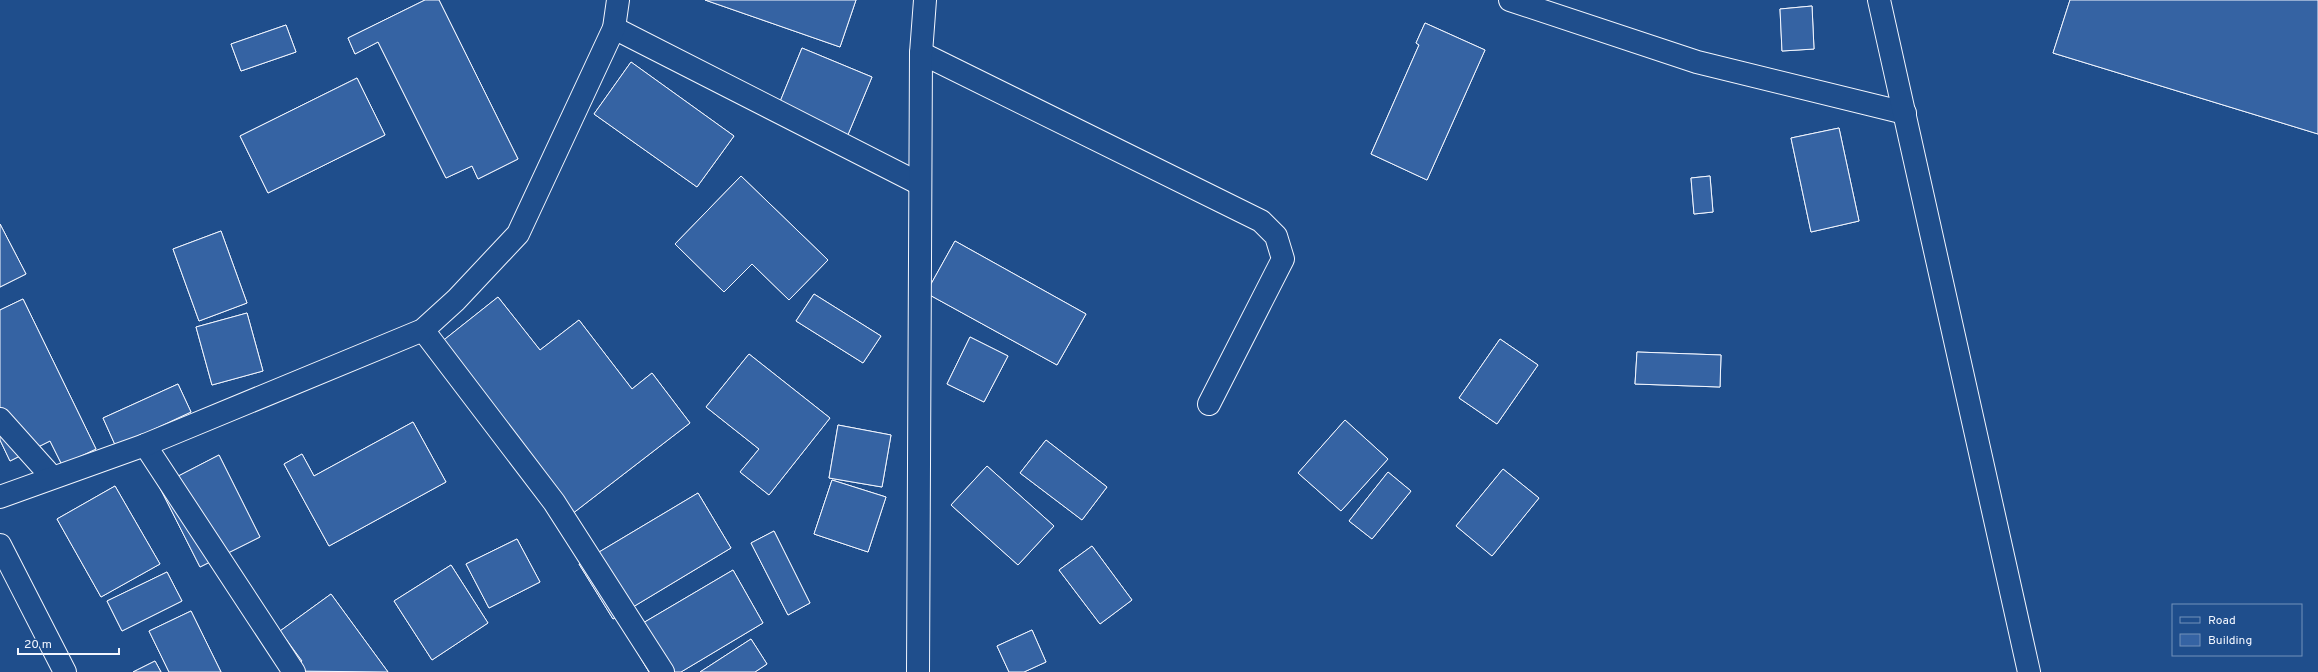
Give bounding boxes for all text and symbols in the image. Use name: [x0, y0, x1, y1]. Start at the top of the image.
legend: [2172, 604, 2302, 656]
text: Road: [2208, 613, 2236, 629]
scale bar: [18, 630, 119, 656]
text: Building: [2208, 633, 2252, 649]
text: 20 m: [24, 637, 52, 653]

